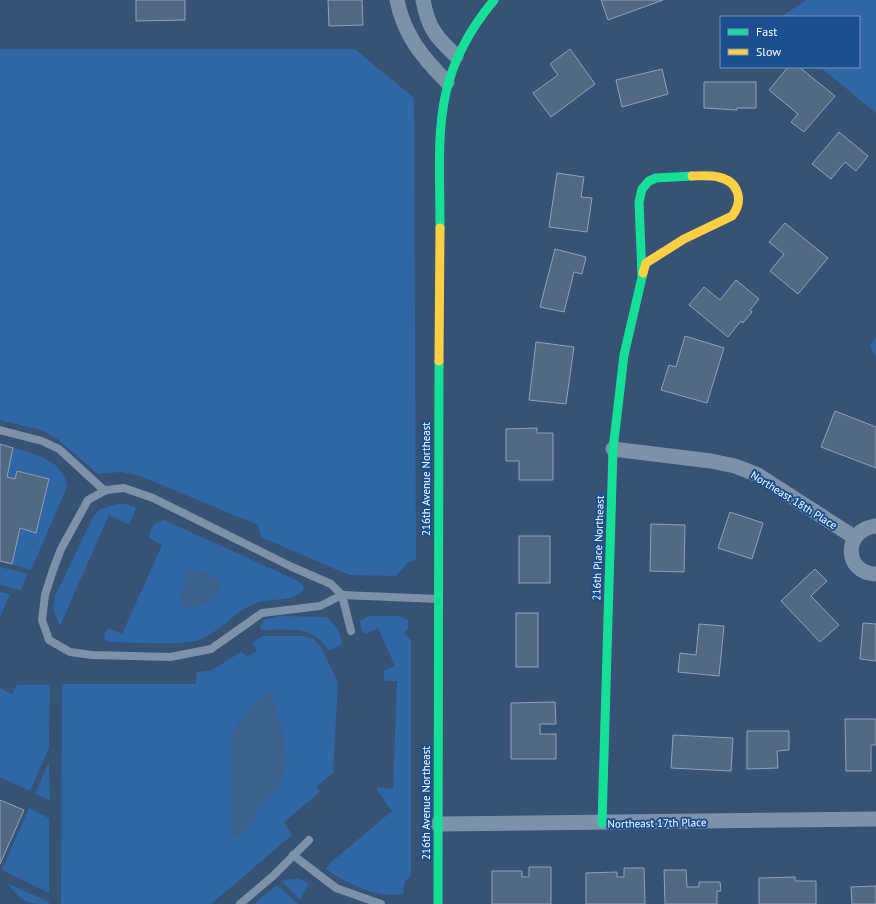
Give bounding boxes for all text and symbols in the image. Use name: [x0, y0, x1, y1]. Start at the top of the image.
legend: [720, 16, 860, 68]
text: Fast: [756, 24, 777, 39]
text: Slow: [756, 44, 781, 59]
street label: 216th Avenue Northeast: [419, 422, 433, 536]
street label: Northeast 18th Place: [748, 468, 840, 532]
street label: 216th Place Northeast: [589, 495, 607, 601]
street label: 216th Avenue Northeast: [419, 746, 433, 860]
street label: Northeast 17th Place: [607, 815, 707, 831]

